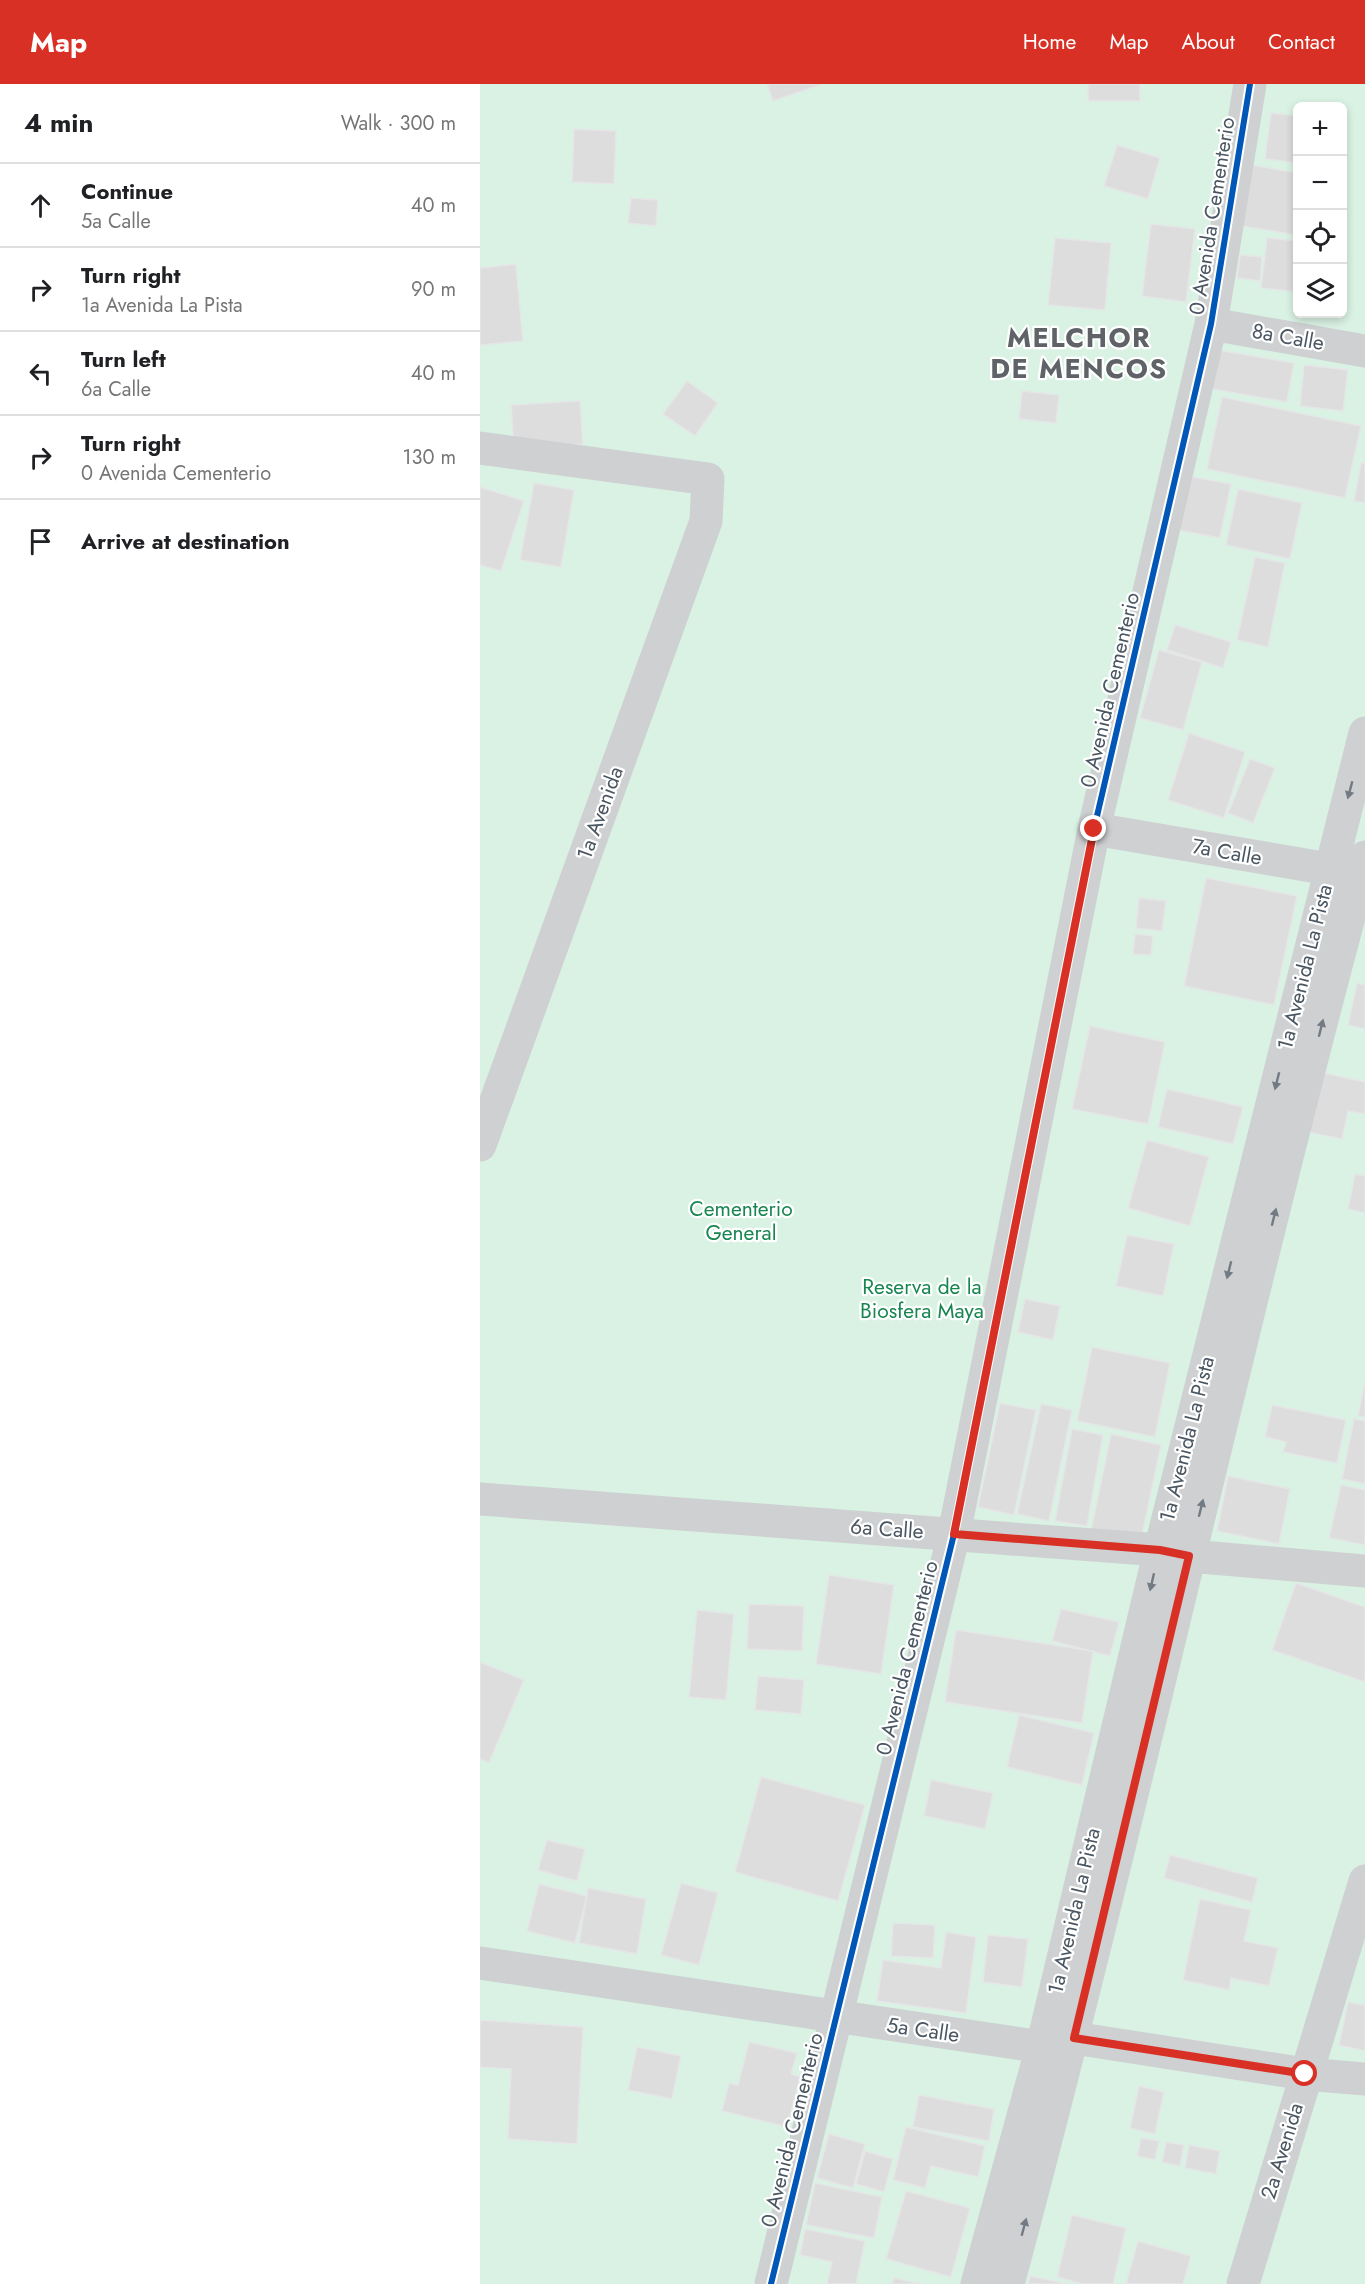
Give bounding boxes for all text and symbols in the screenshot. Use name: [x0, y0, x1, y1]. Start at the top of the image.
text: Map: [30, 22, 87, 63]
text: Home: [1023, 27, 1076, 57]
text: Map: [1109, 27, 1149, 57]
text: About: [1182, 27, 1235, 57]
text: Contact: [1268, 27, 1335, 57]
map controls: [1293, 102, 1347, 318]
button: +: [1293, 102, 1347, 156]
text: 4 min: [24, 104, 93, 142]
text: Walk · 300 m: [341, 109, 456, 138]
street label: 0 Avenida Cementerio: [1182, 115, 1242, 317]
button: −: [1293, 156, 1347, 210]
text: Continue: [81, 175, 173, 207]
icon: ahead: [24, 189, 57, 222]
text: 40 m: [411, 191, 456, 220]
text: 5a Calle: [81, 207, 151, 236]
button: locate: [1293, 210, 1347, 264]
text: Turn right: [81, 259, 181, 291]
button: layers: [1293, 264, 1347, 318]
icon: right: [24, 273, 57, 306]
text: 90 m: [411, 275, 456, 304]
text: 1a Avenida La Pista: [81, 291, 243, 320]
street label: 8a Calle: [1250, 316, 1327, 358]
district label: MELCHOR DE MENCOS: [990, 318, 1168, 388]
text: Turn left: [81, 343, 166, 375]
icon: left: [24, 357, 57, 390]
text: 40 m: [411, 359, 456, 388]
text: 6a Calle: [81, 375, 151, 404]
text: Turn right: [81, 427, 181, 459]
icon: right: [24, 441, 57, 474]
text: 130 m: [402, 443, 456, 472]
text: 0 Avenida Cementerio: [81, 459, 271, 488]
icon: arrive: [24, 525, 57, 558]
text: Arrive at destination: [81, 525, 290, 557]
street label: 0 Avenida Cementerio: [1073, 589, 1147, 791]
street label: 1a Avenida: [569, 762, 631, 864]
one-way arrow: [1345, 781, 1354, 799]
route end: [1080, 815, 1106, 841]
street label: 7a Calle: [1190, 831, 1264, 873]
street label: 1a Avenida La Pista: [1270, 881, 1340, 1053]
one-way arrow: [1317, 1019, 1327, 1037]
one-way arrow: [1271, 1072, 1281, 1090]
park label: Cementerio General: [689, 1194, 793, 1248]
one-way arrow: [1269, 1208, 1279, 1226]
one-way arrow: [1224, 1261, 1234, 1279]
park label: Reserva de la Biosfera Maya: [860, 1272, 984, 1326]
street label: 1a Avenida La Pista: [1152, 1353, 1222, 1525]
one-way arrow: [1196, 1499, 1206, 1517]
street label: 6a Calle: [849, 1511, 925, 1547]
street label: 0 Avenida Cementerio: [868, 1557, 946, 1759]
one-way arrow: [1147, 1572, 1157, 1591]
street label: 1a Avenida La Pista: [1040, 1825, 1108, 1997]
street label: 5a Calle: [885, 2010, 962, 2050]
street label: 0 Avenida Cementerio: [753, 2029, 831, 2231]
route start: [1291, 2060, 1317, 2086]
street label: 2a Avenida: [1253, 2099, 1311, 2203]
one-way arrow: [1019, 2218, 1029, 2237]

